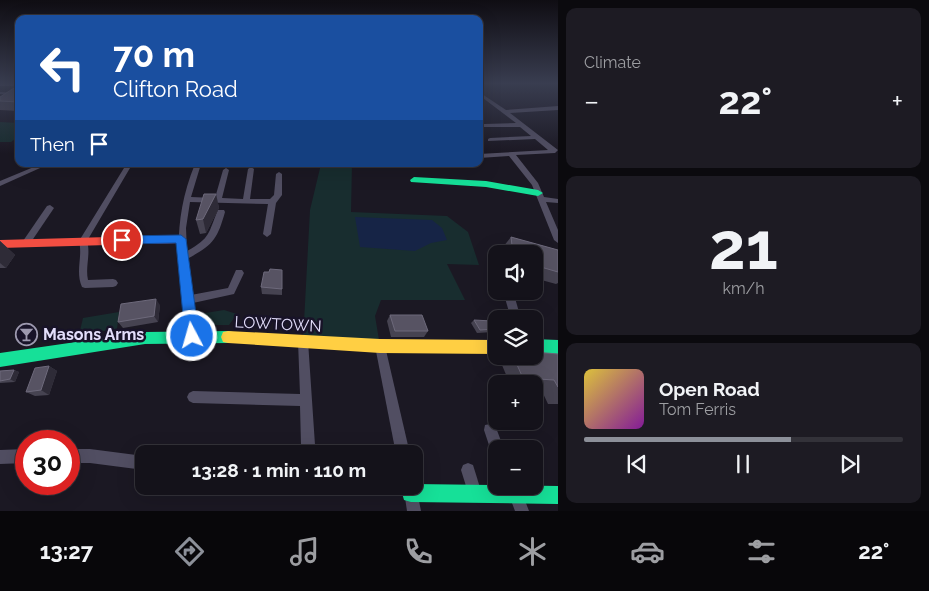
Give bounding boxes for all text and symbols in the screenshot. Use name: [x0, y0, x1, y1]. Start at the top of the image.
text: 70 m: [113, 34, 195, 75]
icon: left: [30, 35, 95, 100]
text: Climate: [584, 53, 641, 72]
text: Clifton Road: [113, 76, 238, 102]
text: 22°: [719, 78, 772, 123]
text: −: [584, 85, 599, 118]
text: +: [891, 85, 903, 118]
icon: arrive: [85, 130, 113, 158]
text: Then: [30, 133, 75, 155]
text: 21: [709, 208, 778, 284]
pin: [101, 219, 143, 261]
icon: arrive: [108, 226, 136, 254]
map controls: [488, 245, 543, 495]
button: sound: [488, 245, 543, 300]
text: km/h: [722, 279, 765, 298]
position arrow: [165, 309, 217, 361]
button: layers: [488, 310, 543, 365]
street label: LOWTOWN: [234, 312, 322, 336]
bar icon: Masons Arms: [15, 322, 39, 346]
place label: Masons Arms: [43, 325, 144, 344]
button: +: [488, 375, 543, 430]
text: Open Road: [659, 378, 760, 400]
text: Tom Ferris: [659, 400, 736, 419]
speed limit sign: 30: [15, 430, 80, 495]
button: −: [488, 440, 543, 495]
icon: previous: [623, 450, 651, 478]
icon: pause: [729, 450, 757, 478]
icon: next: [836, 450, 864, 478]
text: 13:28 · 1 min · 110 m: [192, 459, 366, 481]
icon: directions: [172, 534, 207, 569]
icon: music: [287, 534, 322, 569]
icon: phone: [401, 534, 436, 569]
icon: climate: [515, 534, 550, 569]
icon: car: [630, 534, 665, 569]
icon: filters: [744, 534, 779, 569]
text: 13:27: [40, 538, 93, 564]
text: 22°: [858, 538, 889, 564]

